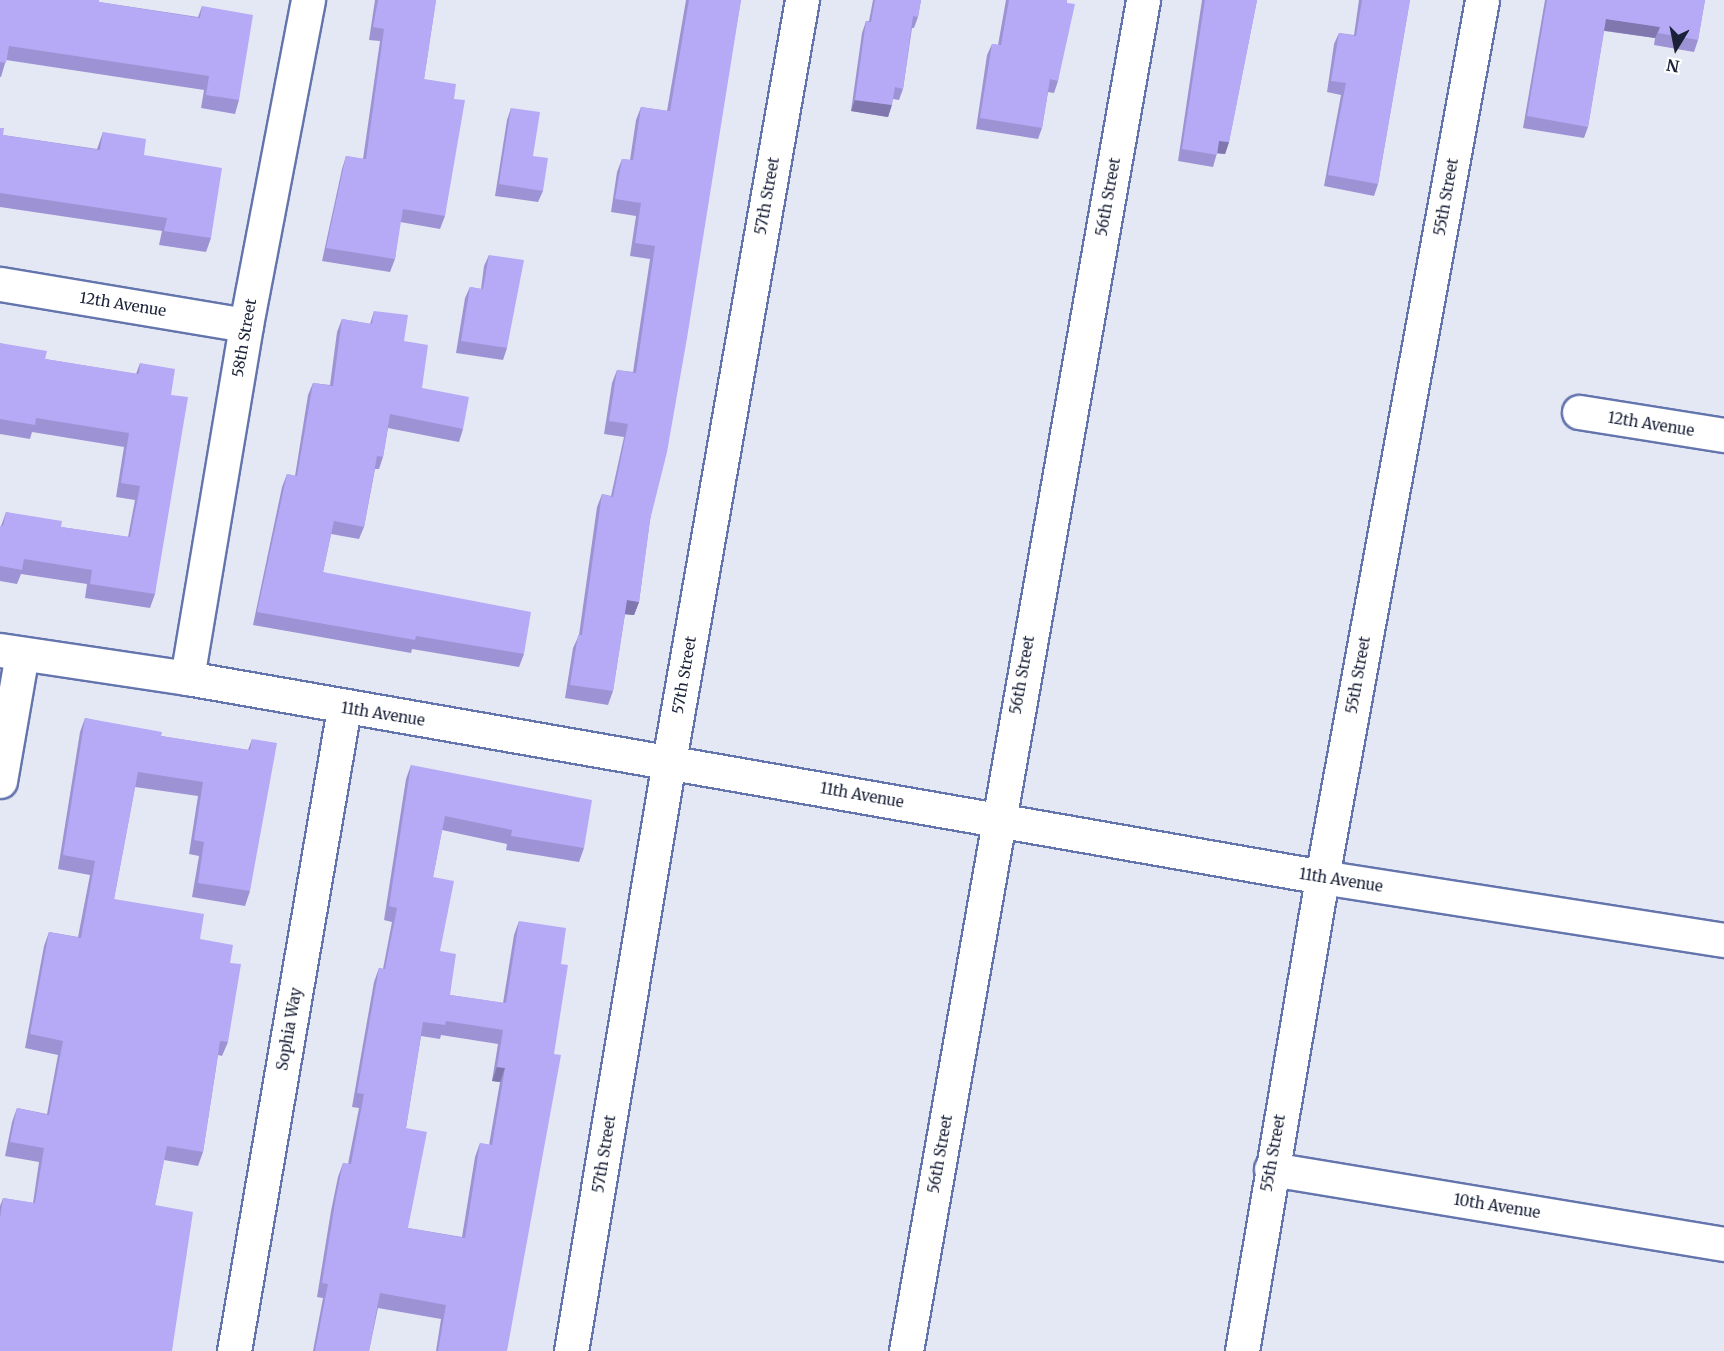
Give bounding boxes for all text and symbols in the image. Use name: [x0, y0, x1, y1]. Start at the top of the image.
north arrow: [1646, 18, 1706, 78]
text: N: [1665, 55, 1681, 77]
street label: 57th Street: [751, 156, 783, 236]
street label: 56th Street: [1092, 156, 1124, 238]
street label: 55th Street: [1430, 157, 1462, 237]
street label: 12th Avenue: [79, 288, 167, 320]
street label: 58th Street: [228, 297, 260, 379]
street label: 12th Avenue: [1607, 408, 1695, 440]
street label: 56th Street: [1006, 634, 1038, 716]
street label: 57th Street: [668, 635, 700, 715]
street label: 55th Street: [1342, 635, 1374, 715]
street label: 11th Avenue: [340, 699, 426, 729]
street label: 11th Avenue: [819, 779, 905, 811]
street label: 11th Avenue: [1298, 865, 1384, 895]
street label: Sophia Way: [273, 986, 305, 1072]
street label: 56th Street: [924, 1113, 956, 1195]
street label: 55th Street: [1257, 1113, 1289, 1193]
street label: 57th Street: [589, 1114, 619, 1194]
street label: 10th Avenue: [1452, 1190, 1542, 1222]

